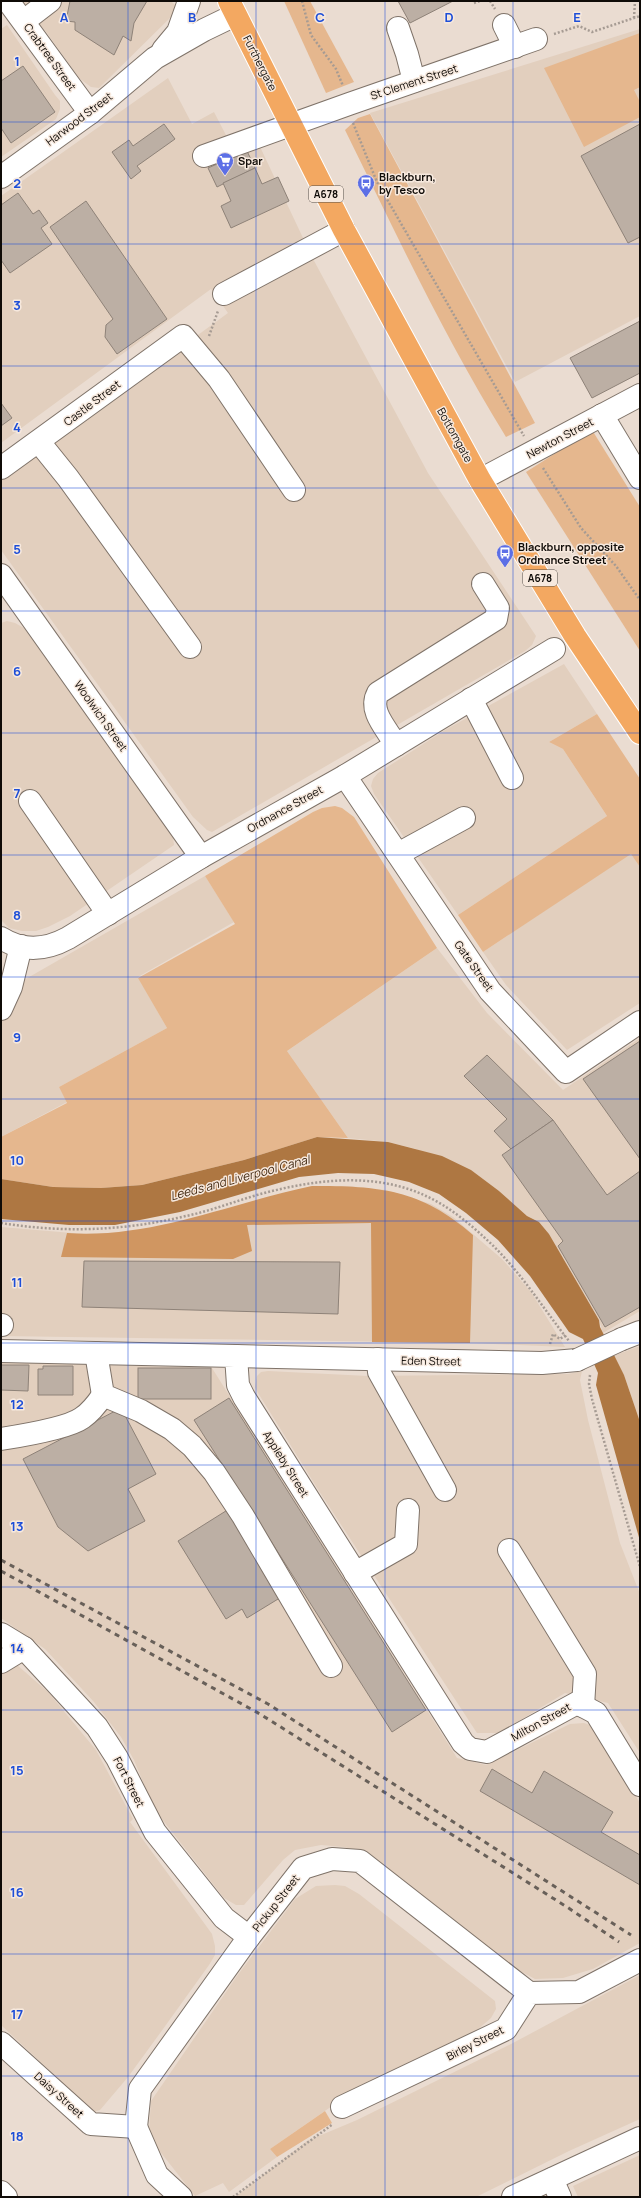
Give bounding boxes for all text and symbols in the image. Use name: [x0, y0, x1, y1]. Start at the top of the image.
text: A: [60, 8, 69, 26]
text: B: [188, 8, 196, 26]
text: C: [315, 8, 325, 26]
text: D: [444, 8, 454, 26]
text: E: [573, 8, 581, 26]
street label: Crabtree Street: [21, 20, 80, 93]
street label: Furthergate: [240, 32, 281, 94]
text: 1: [14, 52, 20, 70]
street label: St Clement Street: [368, 60, 459, 103]
street label: Harwood Street: [42, 89, 115, 149]
supermarket icon: Spar: [215, 151, 235, 176]
place label: Spar: [238, 153, 263, 168]
place label: Blackburn, by Tesco: [379, 169, 436, 197]
bus stop icon: Blackburn, by Tesco: [356, 173, 376, 198]
text: 2: [13, 174, 21, 192]
road number: A678: [309, 186, 343, 202]
text: 3: [13, 296, 21, 314]
street label: Castle Street: [60, 376, 123, 429]
street label: Bottomgate: [434, 405, 477, 465]
street label: Newton Street: [524, 414, 596, 462]
text: 4: [13, 418, 21, 436]
place label: Blackburn, opposite Ordnance Street: [518, 539, 625, 567]
text: 5: [13, 540, 21, 558]
bus stop icon: Blackburn, opposite Ordnance Street: [495, 543, 515, 568]
road number: A678: [523, 570, 557, 586]
text: 6: [13, 662, 21, 680]
street label: Woolwich Street: [71, 677, 131, 754]
street label: Ordnance Street: [244, 782, 325, 836]
text: 7: [14, 784, 21, 802]
text: 8: [13, 906, 21, 924]
street label: Gate Street: [451, 937, 497, 994]
text: 9: [13, 1028, 21, 1046]
water label: Leeds and Liverpool Canal: [168, 1150, 314, 1204]
text: 10: [10, 1151, 24, 1169]
text: 11: [11, 1273, 23, 1291]
street label: Eden Street: [401, 1352, 461, 1369]
text: 12: [10, 1395, 24, 1413]
street label: Appleby Street: [260, 1428, 313, 1500]
text: 13: [10, 1517, 24, 1535]
text: 14: [10, 1639, 24, 1657]
street label: Milton Street: [508, 1699, 573, 1744]
street label: Fort Street: [110, 1754, 149, 1810]
text: 15: [10, 1761, 24, 1779]
street label: Pickup Street: [249, 1871, 303, 1934]
text: 16: [10, 1883, 24, 1901]
text: 17: [11, 2005, 23, 2023]
street label: Birley Street: [444, 2022, 506, 2063]
street label: Daisy Street: [31, 2068, 87, 2121]
text: 18: [10, 2127, 24, 2145]

